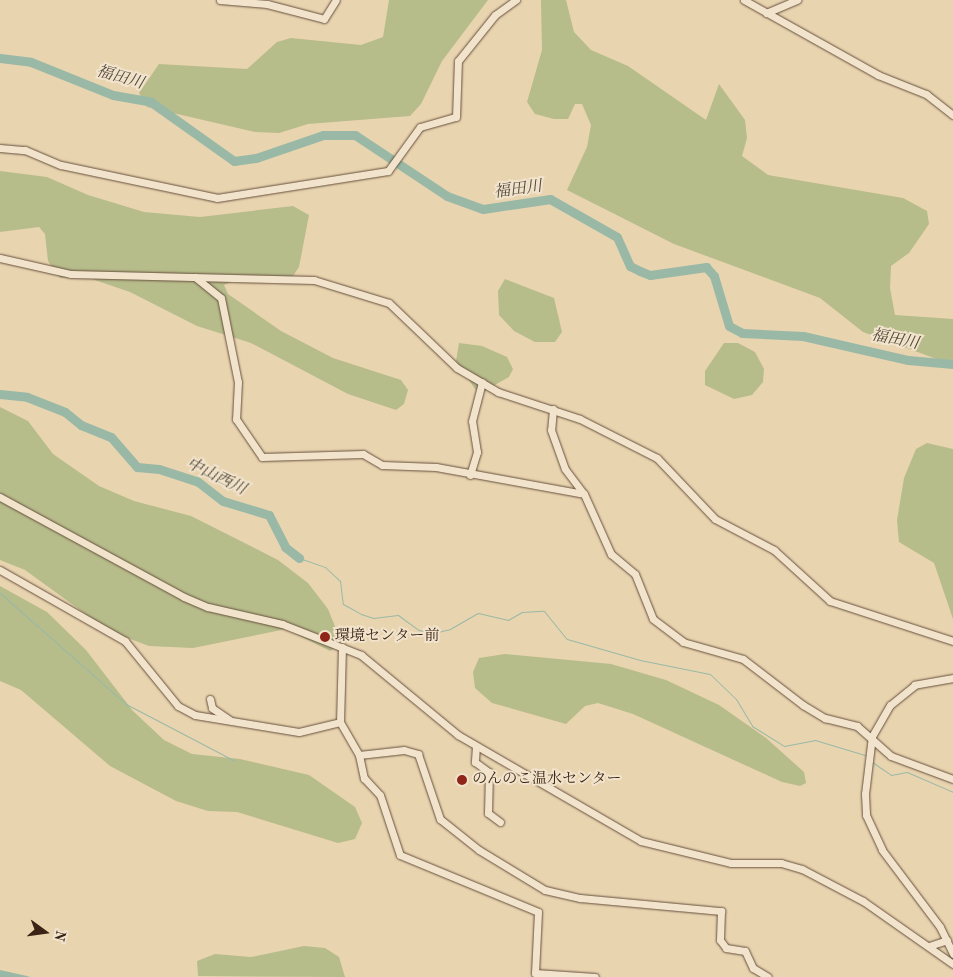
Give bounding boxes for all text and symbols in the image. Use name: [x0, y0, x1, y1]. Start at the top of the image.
water label: 福田川: [94, 62, 146, 94]
water label: 福田川: [493, 177, 543, 203]
water label: 福田川: [870, 326, 920, 354]
water label: 中山西川: [183, 454, 249, 500]
place label: 環境センター前: [335, 628, 440, 646]
marker: 環境センター前: [319, 631, 331, 643]
place label: のんのこ温水センター: [472, 771, 622, 789]
marker: のんのこ温水センター: [456, 774, 468, 786]
north arrow: [20, 907, 70, 957]
text: N: [51, 929, 68, 943]

